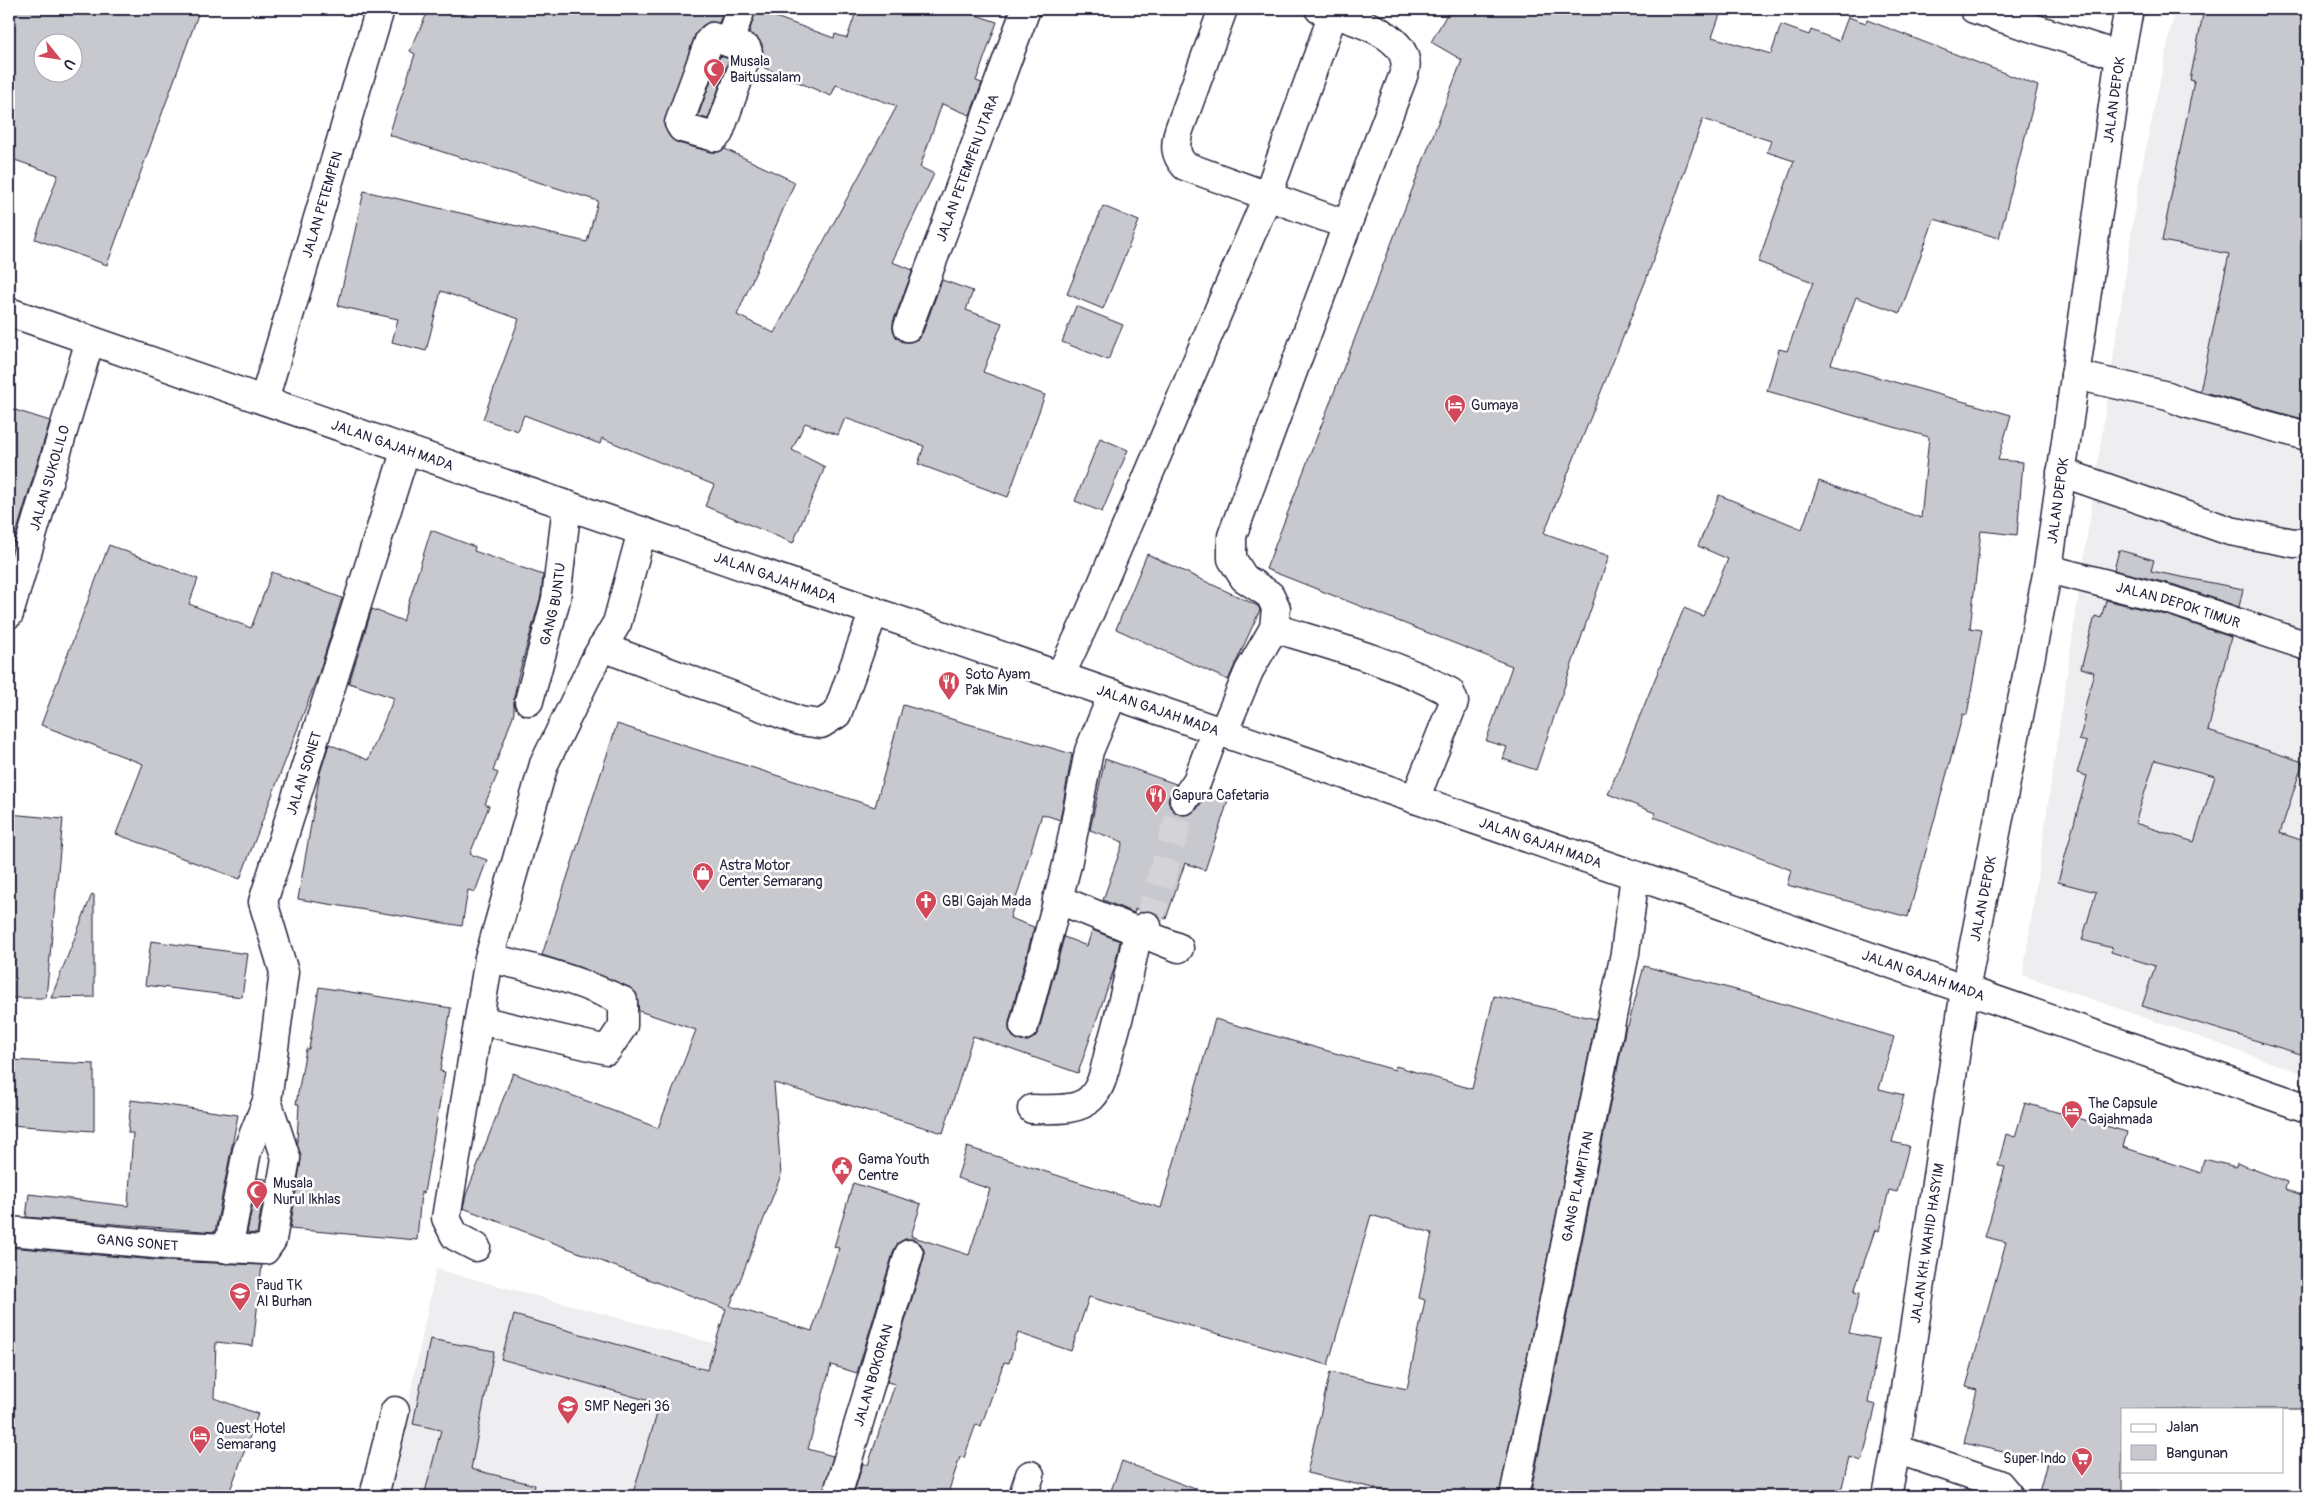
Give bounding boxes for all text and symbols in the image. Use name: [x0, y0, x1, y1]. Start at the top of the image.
north arrow: [32, 32, 82, 82]
place label: Musala Baitussalam: [730, 53, 801, 86]
street label: JALAN DEPOK: [2100, 55, 2129, 144]
text: U: [59, 56, 79, 73]
mosque icon: Musala Baitussalam: [702, 57, 726, 88]
street label: JALAN PETEMPEN UTARA: [932, 92, 1003, 244]
street label: JALAN PETEMPEN: [299, 149, 346, 260]
hotel icon: Gumaya: [1443, 393, 1467, 424]
place label: Gumaya: [1471, 397, 1518, 414]
street label: JALAN GAJAH MADA: [329, 416, 456, 474]
street label: JALAN SUKOLILO: [26, 423, 73, 533]
street label: JALAN DEPOK: [2044, 456, 2073, 545]
street label: JALAN GAJAH MADA: [712, 549, 839, 607]
street label: GANG BUNTU: [536, 562, 569, 647]
street label: JALAN DEPOK TIMUR: [2114, 579, 2242, 632]
place label: Soto Ayam Pak Min: [965, 666, 1030, 699]
restaurant icon: Soto Ayam Pak Min: [937, 670, 961, 701]
street label: JALAN GAJAH MADA: [1094, 681, 1221, 740]
street label: JALAN SONET: [283, 729, 325, 817]
restaurant icon: Gapura Cafetaria: [1144, 783, 1168, 814]
place label: Gapura Cafetaria: [1172, 787, 1269, 804]
street label: JALAN GAJAH MADA: [1477, 814, 1604, 872]
street label: JALAN DEPOK: [1967, 854, 2000, 943]
place label: Astra Motor Center Semarang: [719, 857, 823, 890]
shop icon: Astra Motor Center Semarang: [691, 861, 715, 892]
church icon: GBI Gajah Mada: [914, 889, 938, 920]
place label: GBI Gajah Mada: [942, 893, 1031, 910]
street label: JALAN GAJAH MADA: [1860, 947, 1987, 1005]
place label: The Capsule Gajahmada: [2088, 1095, 2157, 1128]
hotel icon: The Capsule Gajahmada: [2060, 1099, 2084, 1130]
street label: GANG PLAMPITAN: [1558, 1130, 1597, 1243]
place label: Gama Youth Centre: [858, 1151, 929, 1184]
public building icon: Gama Youth Centre: [830, 1155, 854, 1186]
street label: JALAN KH. WAHID HASYIM: [1907, 1162, 1948, 1324]
place label: Musala Nurul Ikhlas: [273, 1175, 341, 1208]
mosque icon: Musala Nurul Ikhlas: [245, 1179, 269, 1210]
street label: GANG SONET: [96, 1231, 179, 1255]
place label: Paud TK Al Burhan: [256, 1277, 312, 1310]
school or university icon: Paud TK Al Burhan: [228, 1281, 252, 1312]
street label: JALAN BOKORAN: [850, 1322, 897, 1429]
school or university icon: SMP Negeri 36: [556, 1394, 580, 1425]
place label: SMP Negeri 36: [584, 1398, 670, 1415]
legend: [2121, 1408, 2284, 1472]
text: Jalan: [2166, 1418, 2199, 1437]
place label: Quest Hotel Semarang: [216, 1420, 286, 1453]
hotel icon: Quest Hotel Semarang: [188, 1424, 212, 1455]
text: Bangunan: [2166, 1444, 2228, 1463]
supermarket icon: Super Indo: [2070, 1446, 2094, 1477]
place label: Super Indo: [2003, 1450, 2066, 1467]

